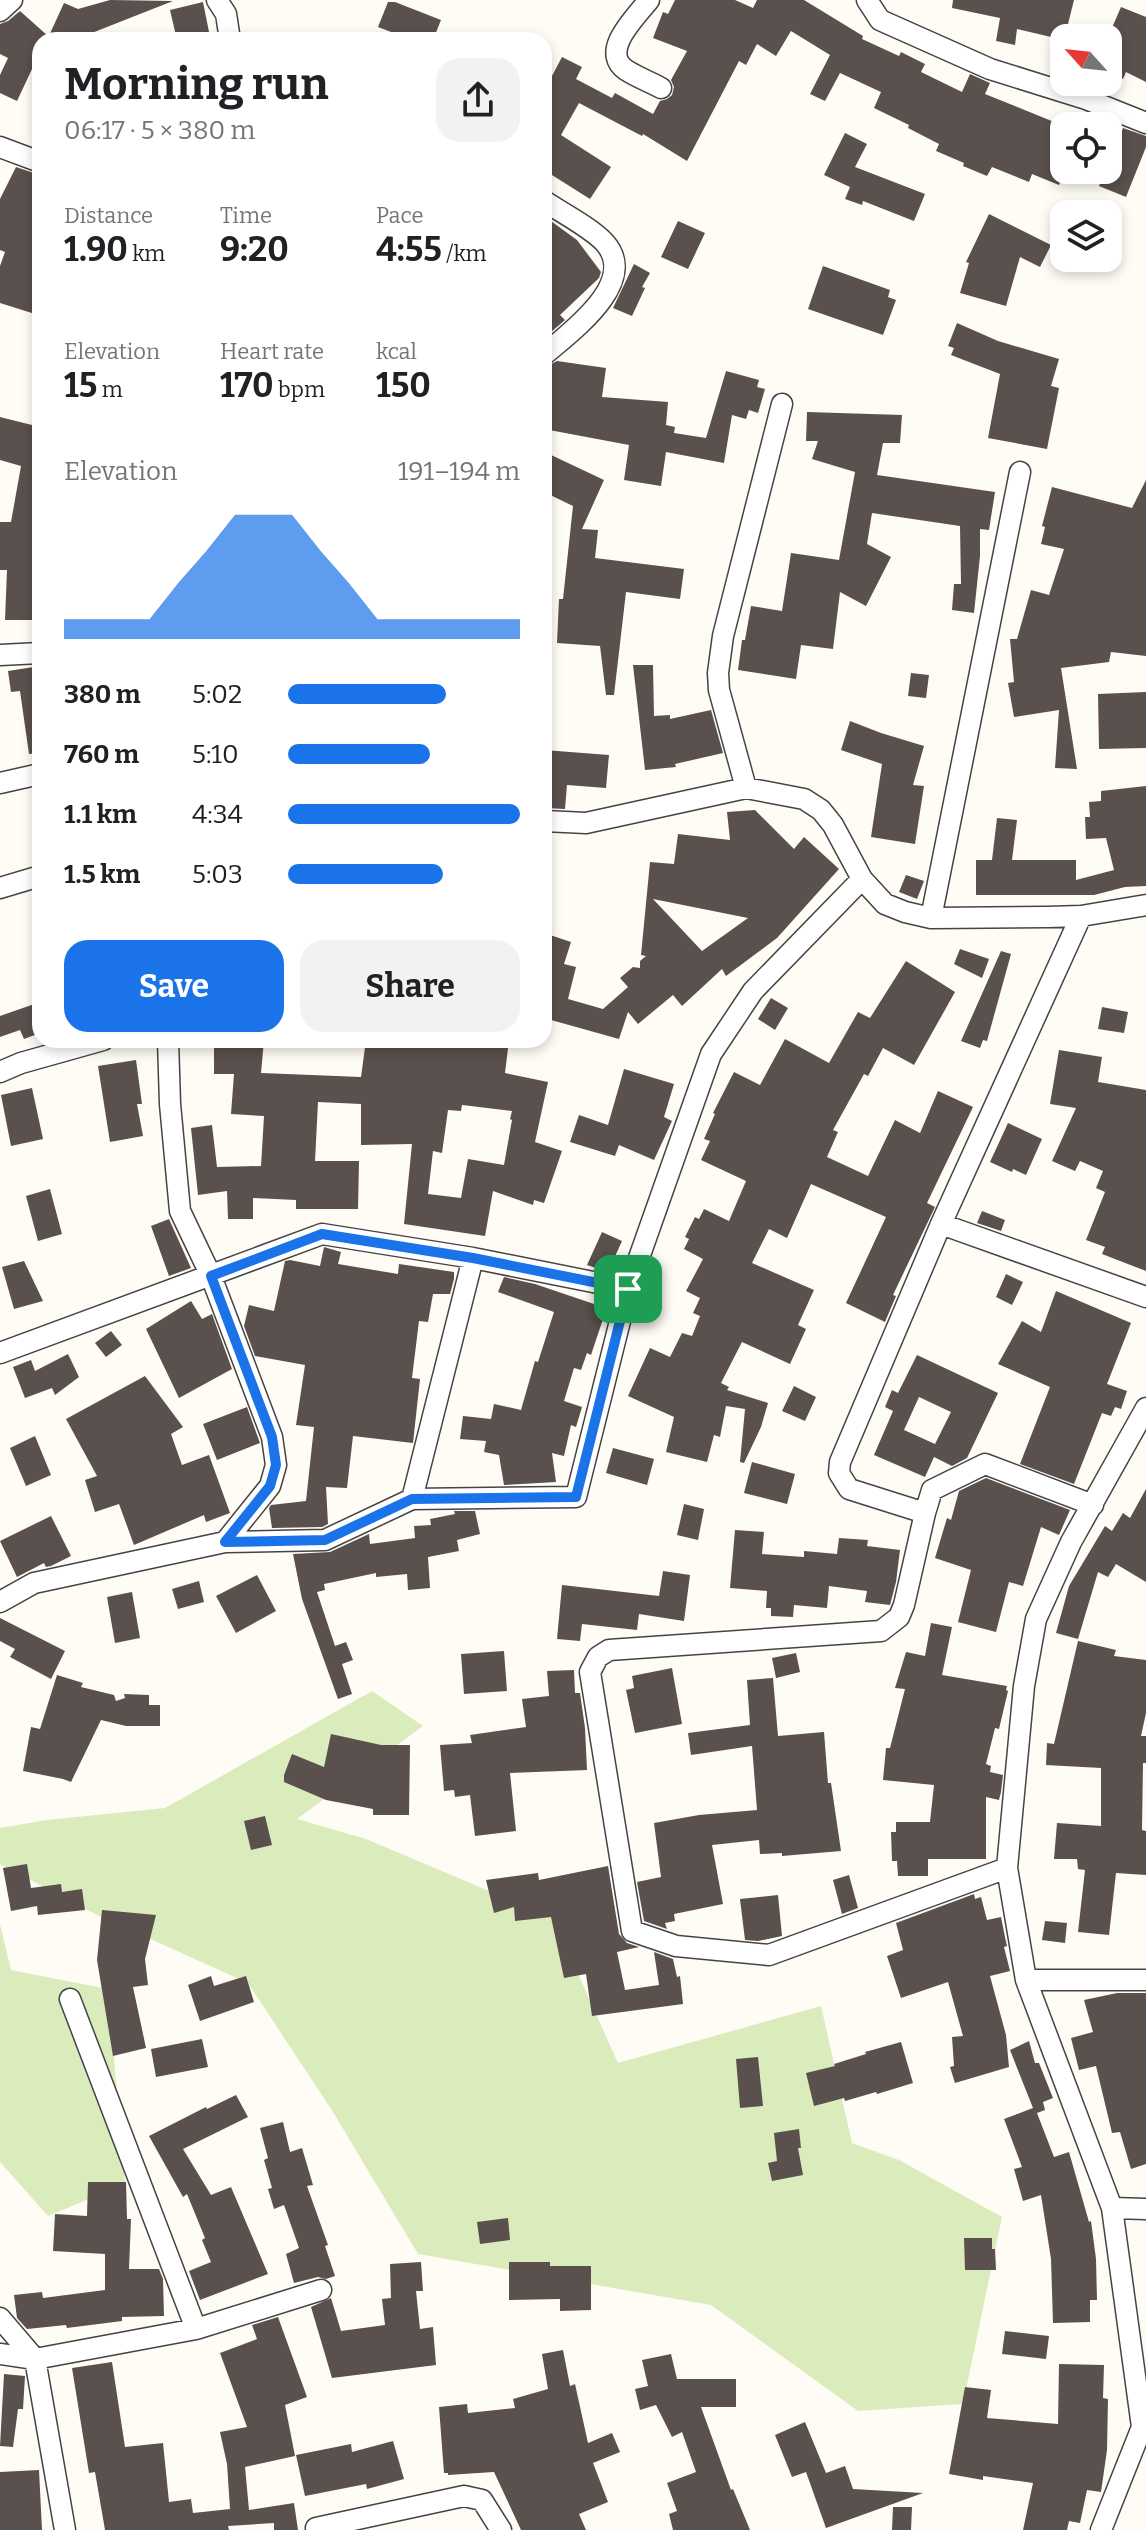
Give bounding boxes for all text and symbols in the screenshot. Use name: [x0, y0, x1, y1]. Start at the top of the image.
north arrow: [1050, 24, 1122, 96]
map controls: [1050, 24, 1122, 272]
text: Morning run: [64, 58, 328, 111]
button: share: [436, 58, 520, 142]
button: locate: [1050, 112, 1122, 184]
text: 06:17 · 5 × 380 m: [64, 115, 255, 146]
button: layers: [1050, 200, 1122, 272]
text: Distance: [64, 202, 153, 229]
text: Time: [220, 202, 272, 229]
text: Pace: [376, 202, 424, 229]
text: 1.90: [64, 229, 128, 270]
text: 9:20: [220, 229, 289, 270]
text: 4:55: [376, 229, 442, 270]
text: km: [128, 240, 165, 267]
text: /km: [442, 240, 487, 267]
text: Elevation: [64, 338, 160, 365]
text: Heart rate: [220, 338, 324, 365]
text: kcal: [376, 338, 417, 365]
text: 15: [64, 365, 97, 406]
text: 170: [220, 365, 274, 406]
text: 150: [376, 365, 431, 406]
text: m: [97, 376, 123, 403]
text: bpm: [274, 376, 325, 403]
text: Elevation: [64, 456, 177, 487]
text: 191–194 m: [398, 456, 520, 487]
text: 380 m: [64, 679, 141, 710]
text: 5:02: [192, 679, 242, 710]
text: 760 m: [64, 739, 139, 770]
text: 5:10: [192, 739, 239, 770]
text: 1.1 km: [64, 799, 137, 830]
text: 4:34: [192, 799, 243, 830]
text: 1.5 km: [64, 859, 140, 890]
text: 5:03: [192, 859, 243, 890]
button: Save: [64, 940, 284, 1032]
button: Share: [300, 940, 520, 1032]
pin: [594, 1255, 662, 1323]
icon: arrive: [606, 1267, 650, 1311]

